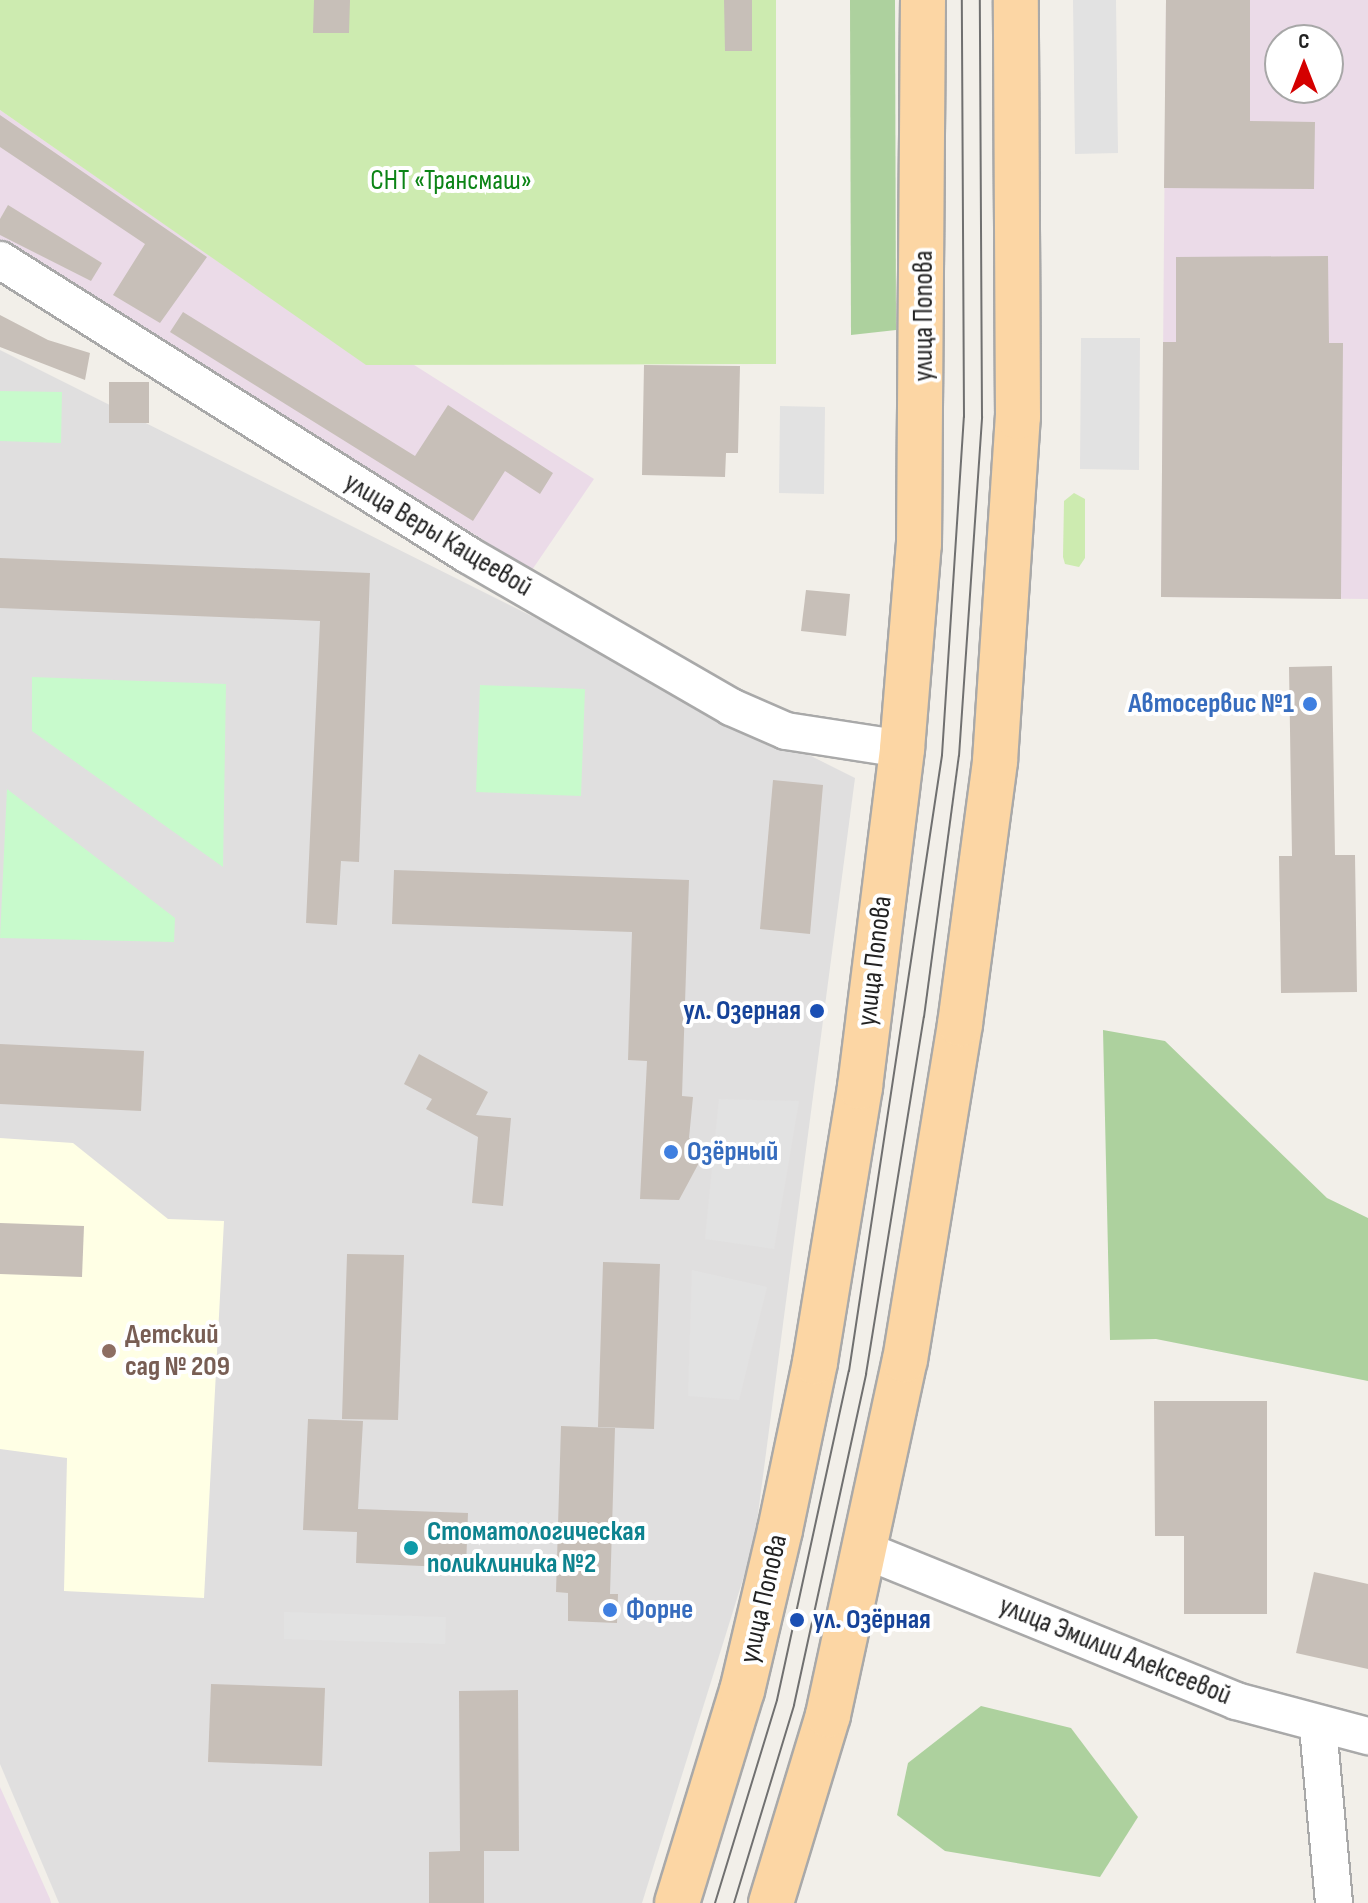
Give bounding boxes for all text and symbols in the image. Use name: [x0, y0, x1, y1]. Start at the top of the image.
north arrow: [1264, 24, 1344, 104]
text: С: [1298, 28, 1310, 55]
park label: СНТ «Трансмаш»: [370, 164, 532, 198]
street label: улица Попова: [907, 251, 941, 381]
street label: улица Веры Кащеевой: [338, 466, 538, 604]
place label: Автосервис №1: [1128, 687, 1294, 721]
marker: Автосервис №1: [1301, 695, 1319, 713]
street label: улица Попова: [850, 894, 900, 1028]
place label: ул. Озерная: [683, 994, 801, 1028]
marker: ул. Озерная: [808, 1002, 826, 1020]
place label: Озёрный: [687, 1135, 778, 1169]
marker: Озёрный: [662, 1143, 680, 1161]
place label: Детский сад № 209: [125, 1318, 230, 1384]
marker: Детский сад № 209: [100, 1342, 118, 1360]
place label: Стоматологическая поликлиника №2: [427, 1515, 646, 1581]
street label: улица Попова: [733, 1531, 795, 1667]
marker: Стоматологическая поликлиника №2: [402, 1539, 420, 1557]
street label: улица Эмилии Алексеевой: [994, 1589, 1236, 1713]
place label: Форне: [626, 1593, 693, 1627]
marker: Форне: [601, 1601, 619, 1619]
place label: ул. Озёрная: [813, 1603, 931, 1637]
marker: ул. Озёрная: [788, 1611, 806, 1629]

